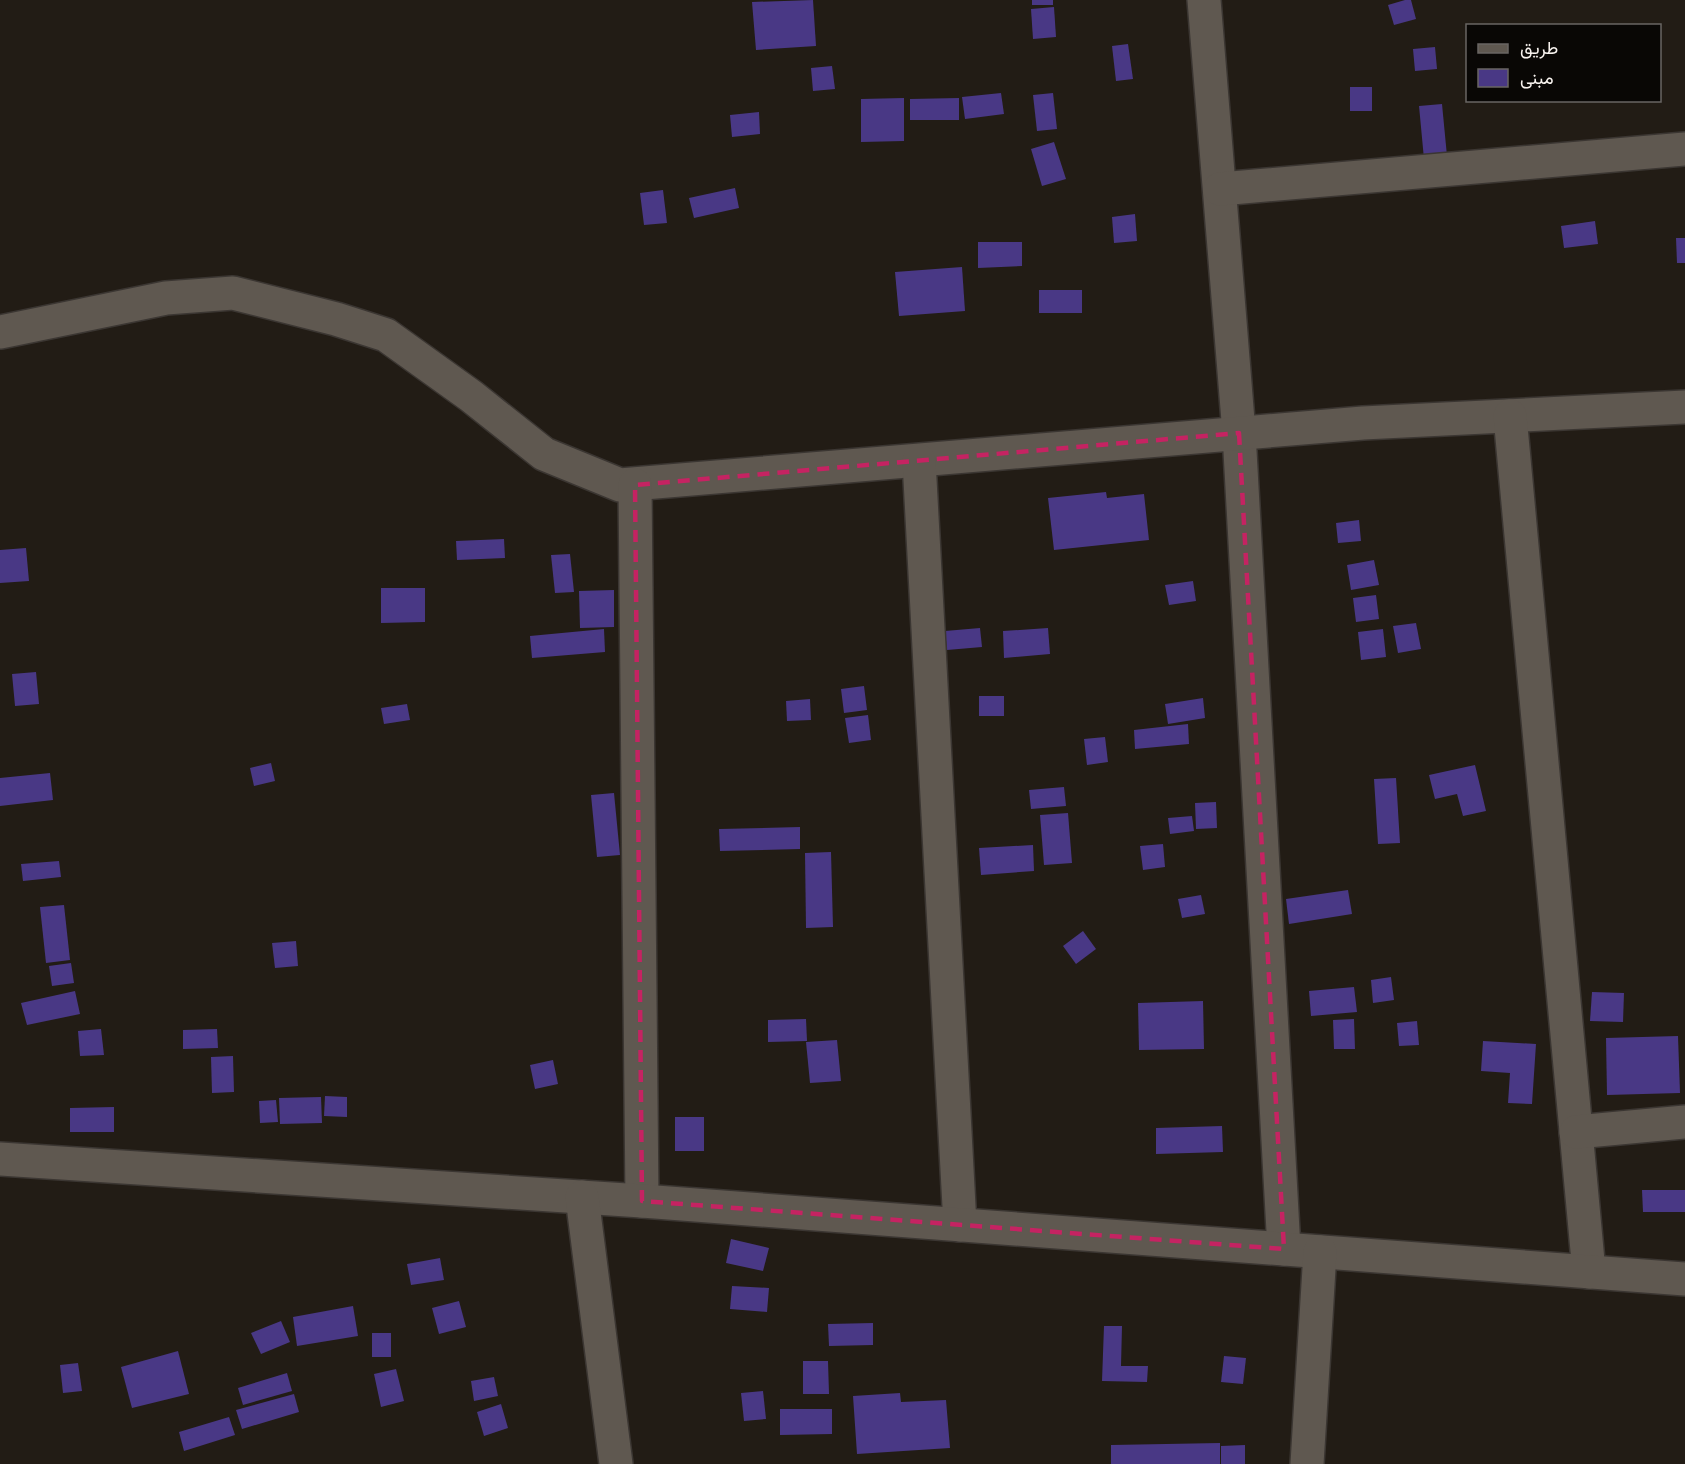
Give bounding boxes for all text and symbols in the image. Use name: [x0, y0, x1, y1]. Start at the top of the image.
legend: [1466, 24, 1661, 102]
text: طريق: [1520, 37, 1558, 59]
text: مبنى: [1520, 67, 1554, 89]

